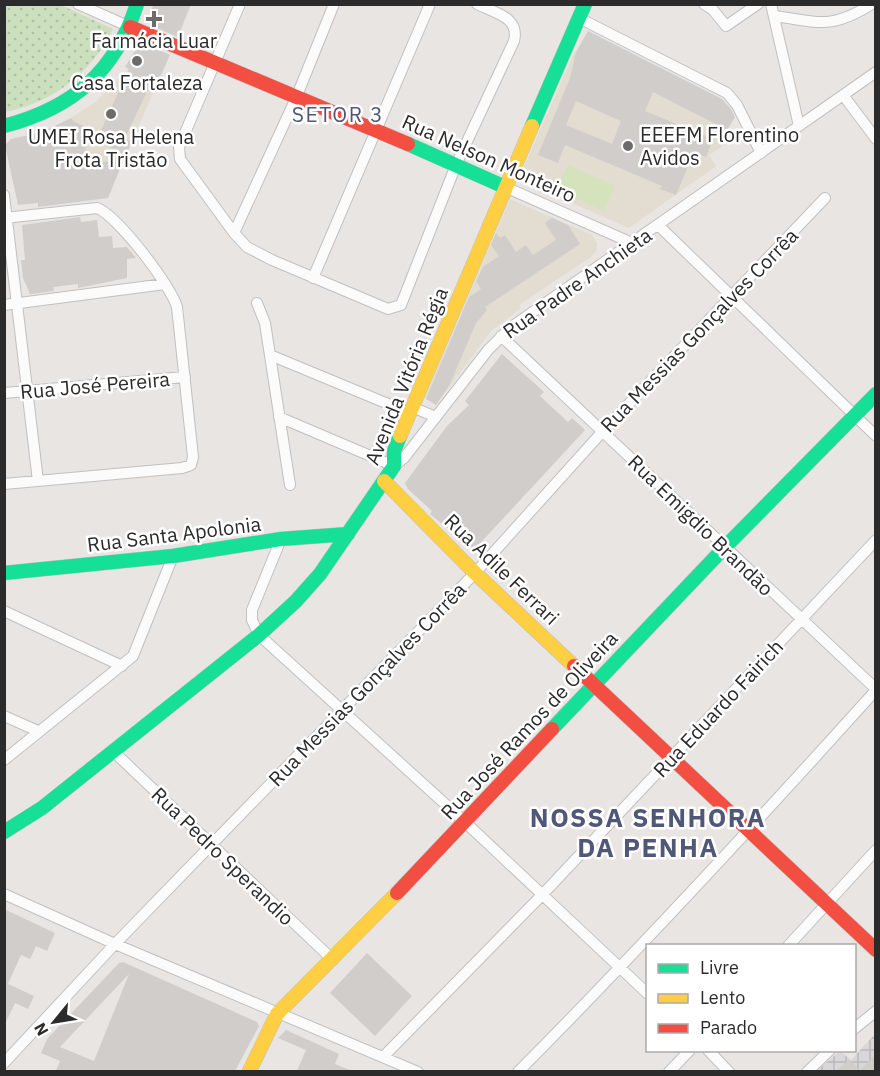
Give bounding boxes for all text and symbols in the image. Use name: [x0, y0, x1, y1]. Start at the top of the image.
marker: Farmácia Luar: [147, 12, 161, 26]
place label: Farmácia Luar: [91, 27, 217, 54]
marker: Casa Fortaleza: [130, 54, 144, 68]
place label: Casa Fortaleza: [71, 69, 203, 96]
district label: SETOR 3: [292, 100, 384, 128]
marker: UMEI Rosa Helena Frota Tristão: [104, 107, 118, 121]
street label: Rua Nelson Monteiro: [398, 108, 580, 208]
place label: EEEFM Florentino Avidos: [640, 121, 799, 171]
place label: UMEI Rosa Helena Frota Tristão: [28, 123, 195, 173]
marker: EEEFM Florentino Avidos: [621, 139, 635, 153]
street label: Rua Padre Anchieta: [497, 221, 657, 345]
street label: Rua Messias Gonçalves Corrêa: [594, 222, 804, 438]
street label: Avenida Vitória Régia: [358, 283, 454, 469]
street label: Rua José Pereira: [19, 365, 171, 405]
street label: Rua Emigdio Brandão: [622, 448, 780, 602]
street label: Rua Adile Ferrari: [439, 507, 565, 631]
street label: Rua Santa Apolonia: [86, 510, 263, 558]
street label: Rua Messias Gonçalves Corrêa: [262, 576, 472, 792]
street label: Rua José Ramos de Oliveira: [434, 625, 624, 825]
street label: Rua Eduardo Fairich: [647, 633, 789, 783]
street label: Rua Pedro Sperandio: [146, 781, 300, 931]
district label: NOSSA SENHORA DA PENHA: [530, 800, 766, 864]
legend: [646, 944, 856, 1052]
text: Livre: [700, 956, 739, 979]
text: Lento: [700, 986, 745, 1009]
north arrow: [24, 992, 84, 1052]
text: Parado: [700, 1016, 757, 1039]
text: N: [29, 1019, 53, 1040]

